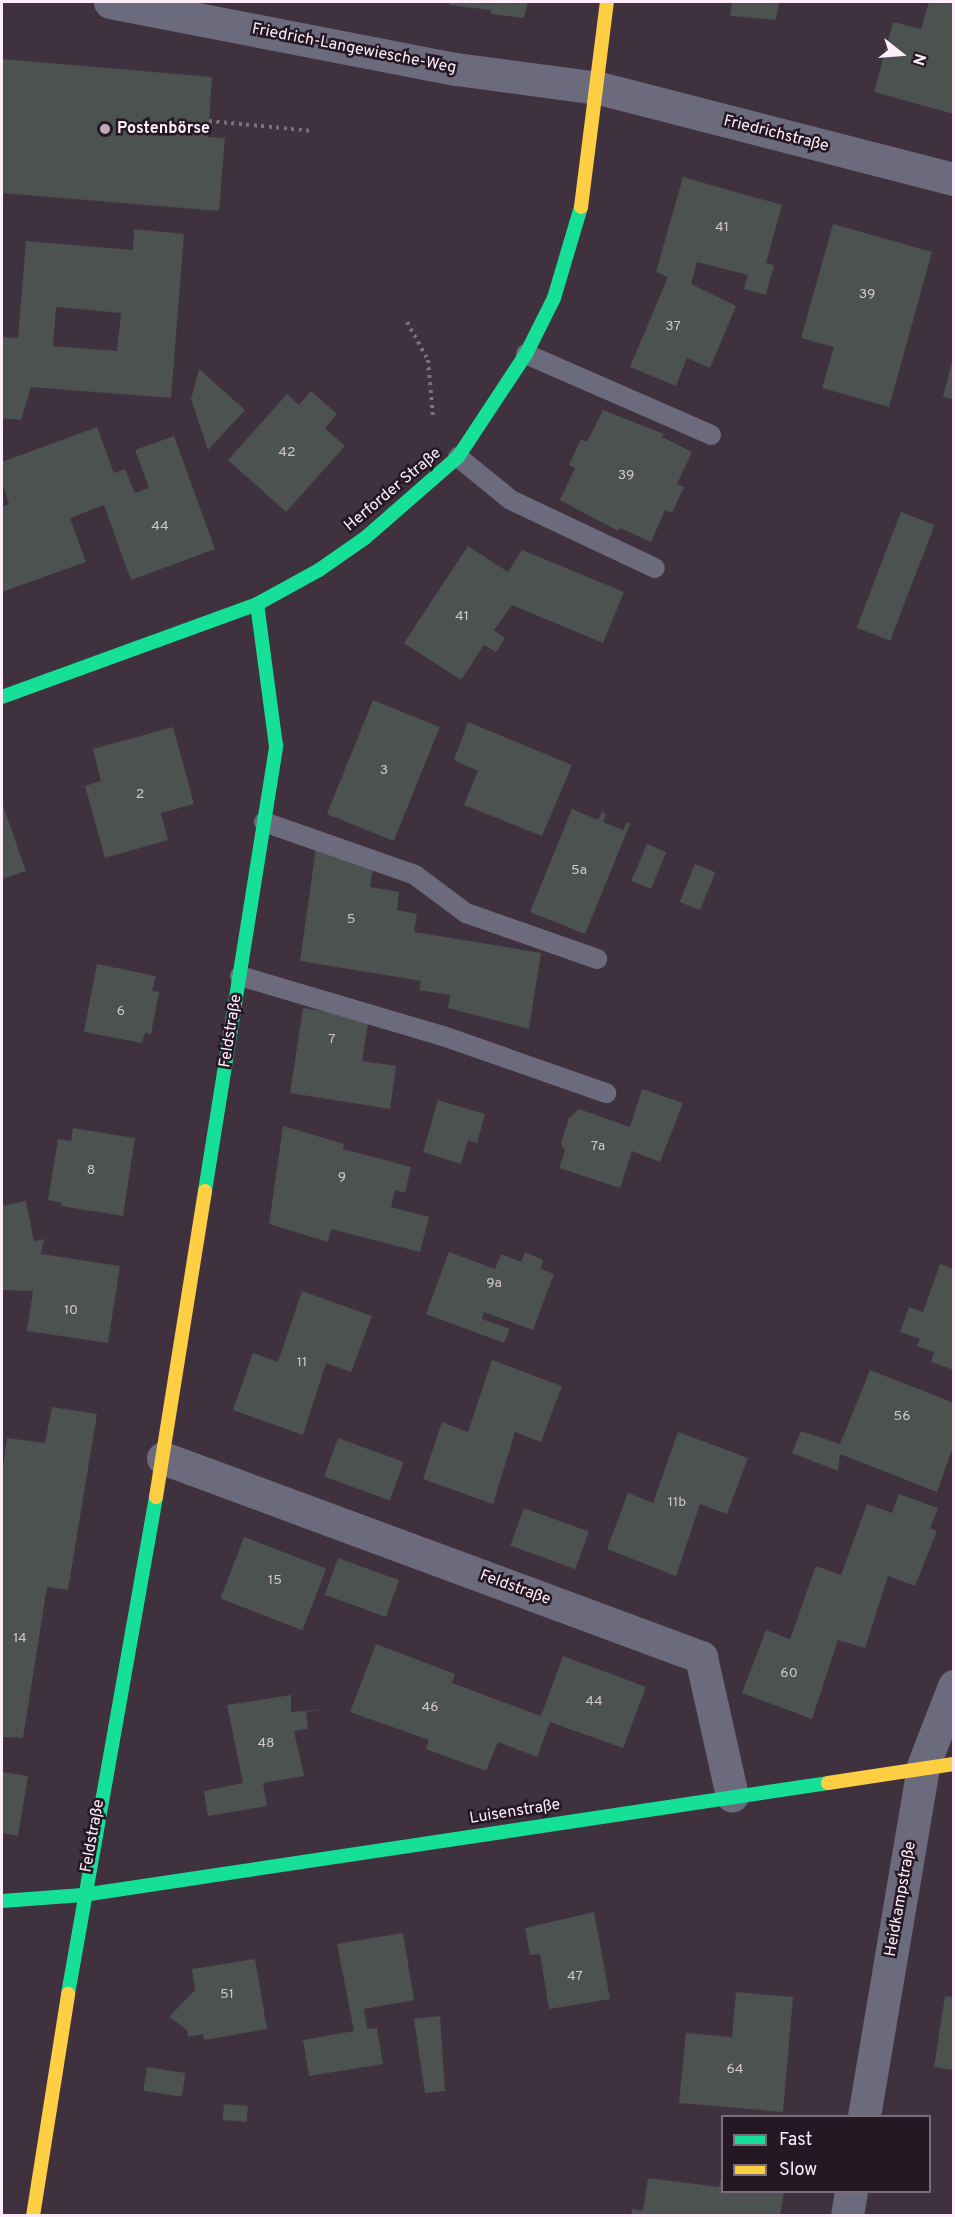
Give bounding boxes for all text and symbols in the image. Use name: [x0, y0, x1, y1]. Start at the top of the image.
street label: Friedrich-Langewiesche-Weg: [250, 20, 458, 78]
north arrow: [871, 24, 931, 84]
text: N: [907, 51, 929, 68]
street label: Friedrichstraße: [721, 112, 831, 156]
place label: Postenbörse: [117, 119, 210, 139]
marker: Postenbörse: [98, 122, 112, 136]
house number: 41: [715, 220, 729, 236]
house number: 39: [859, 287, 875, 303]
house number: 37: [665, 319, 681, 335]
street label: Herforder Straße: [341, 444, 445, 536]
house number: 42: [278, 445, 296, 461]
house number: 39: [618, 468, 634, 484]
house number: 44: [151, 519, 169, 535]
house number: 41: [455, 609, 469, 625]
house number: 3: [380, 763, 388, 779]
house number: 2: [136, 787, 144, 803]
house number: 5a: [571, 863, 587, 879]
house number: 5: [347, 912, 355, 928]
street label: Feldstraße: [216, 993, 246, 1069]
house number: 6: [117, 1004, 125, 1020]
house number: 7: [328, 1032, 336, 1048]
house number: 7a: [591, 1139, 605, 1155]
house number: 8: [87, 1163, 95, 1179]
house number: 9: [338, 1170, 346, 1186]
house number: 9a: [486, 1276, 502, 1292]
house number: 10: [64, 1303, 78, 1319]
house number: 11: [297, 1355, 307, 1371]
house number: 56: [893, 1409, 911, 1425]
house number: 11b: [668, 1495, 686, 1511]
street label: Feldstraße: [477, 1566, 553, 1610]
house number: 15: [268, 1573, 282, 1589]
house number: 14: [13, 1631, 27, 1647]
house number: 60: [780, 1666, 798, 1682]
house number: 44: [585, 1694, 603, 1710]
house number: 46: [421, 1700, 439, 1716]
house number: 48: [257, 1736, 275, 1752]
street label: Luisenstraße: [468, 1795, 562, 1829]
street label: Feldstraße: [77, 1798, 109, 1874]
street label: Heidkampstraße: [881, 1840, 921, 1958]
house number: 47: [567, 1969, 583, 1985]
house number: 51: [220, 1987, 234, 2003]
house number: 64: [726, 2062, 744, 2078]
legend: [721, 2115, 931, 2193]
text: Fast: [779, 2129, 812, 2152]
text: Slow: [779, 2159, 817, 2182]

